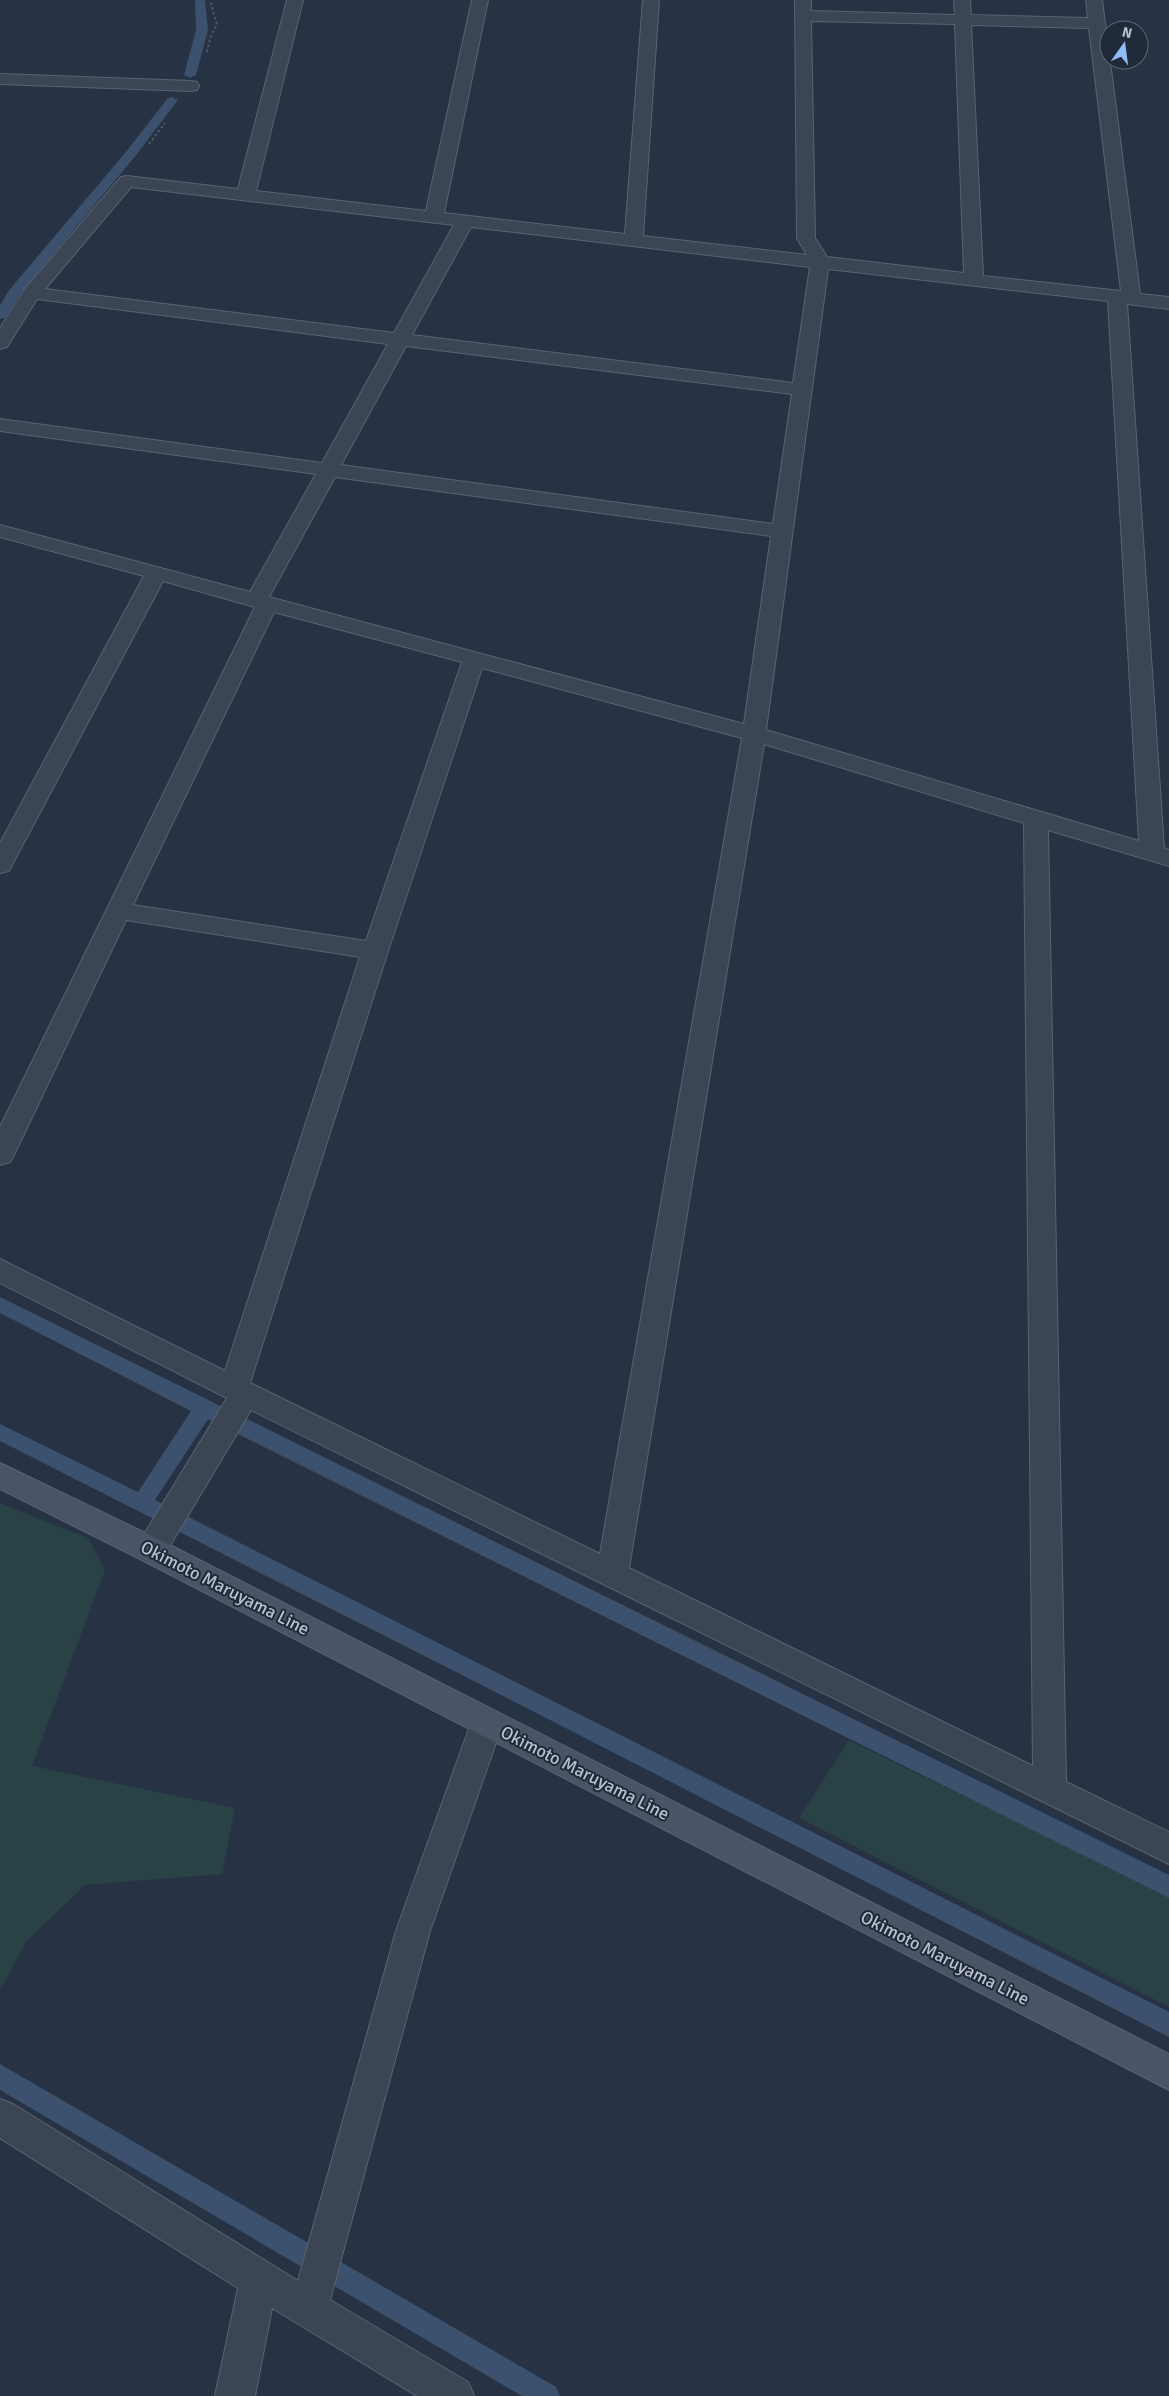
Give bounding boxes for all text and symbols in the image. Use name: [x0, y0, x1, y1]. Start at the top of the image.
north arrow: [1099, 20, 1149, 70]
text: N: [1120, 23, 1134, 42]
street label: Okimoto Maruyama Line: [137, 1536, 313, 1640]
street label: Okimoto Maruyama Line: [497, 1721, 673, 1825]
street label: Okimoto Maruyama Line: [857, 1906, 1033, 2010]

